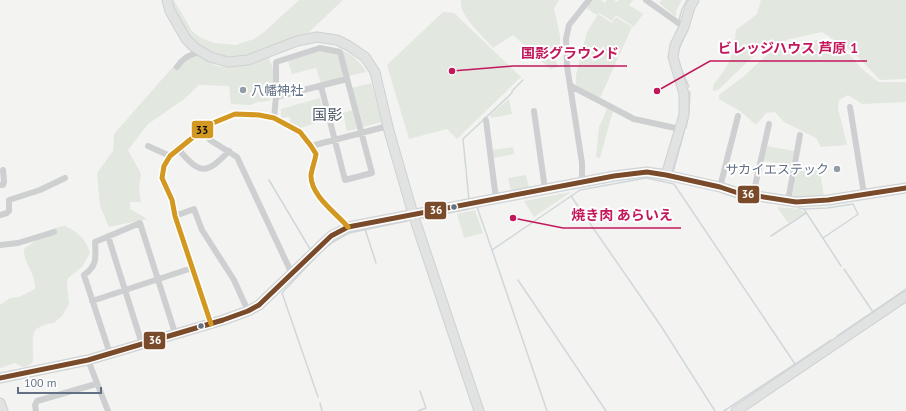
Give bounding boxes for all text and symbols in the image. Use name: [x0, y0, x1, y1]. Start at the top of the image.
callout: ビレッジハウス 芦原 1: [710, 35, 867, 61]
text: ビレッジハウス 芦原 1: [718, 39, 858, 57]
callout: 国影グラウンド: [513, 40, 627, 66]
text: 国影グラウンド: [521, 44, 619, 62]
place label: 八幡神社: [251, 82, 303, 99]
marker: 八幡神社: [238, 85, 248, 95]
district label: 国影: [312, 105, 342, 124]
line badge: 33: [191, 120, 214, 139]
text: 33: [196, 123, 208, 137]
place label: サカイエステック: [725, 161, 829, 178]
marker: サカイエステック: [832, 164, 842, 174]
line badge: 36: [737, 185, 760, 204]
text: 36: [742, 187, 754, 201]
line badge: 36: [424, 201, 447, 220]
unlabelled marker: [449, 202, 459, 212]
callout: 焼き肉 あらいえ: [563, 202, 681, 228]
text: 36: [430, 203, 442, 217]
text: 焼き肉 あらいえ: [571, 206, 673, 224]
unlabelled marker: [196, 321, 206, 331]
line badge: 36: [143, 331, 166, 350]
text: 36: [149, 333, 161, 347]
scale bar: [18, 369, 101, 395]
text: 100 m: [24, 375, 57, 390]

